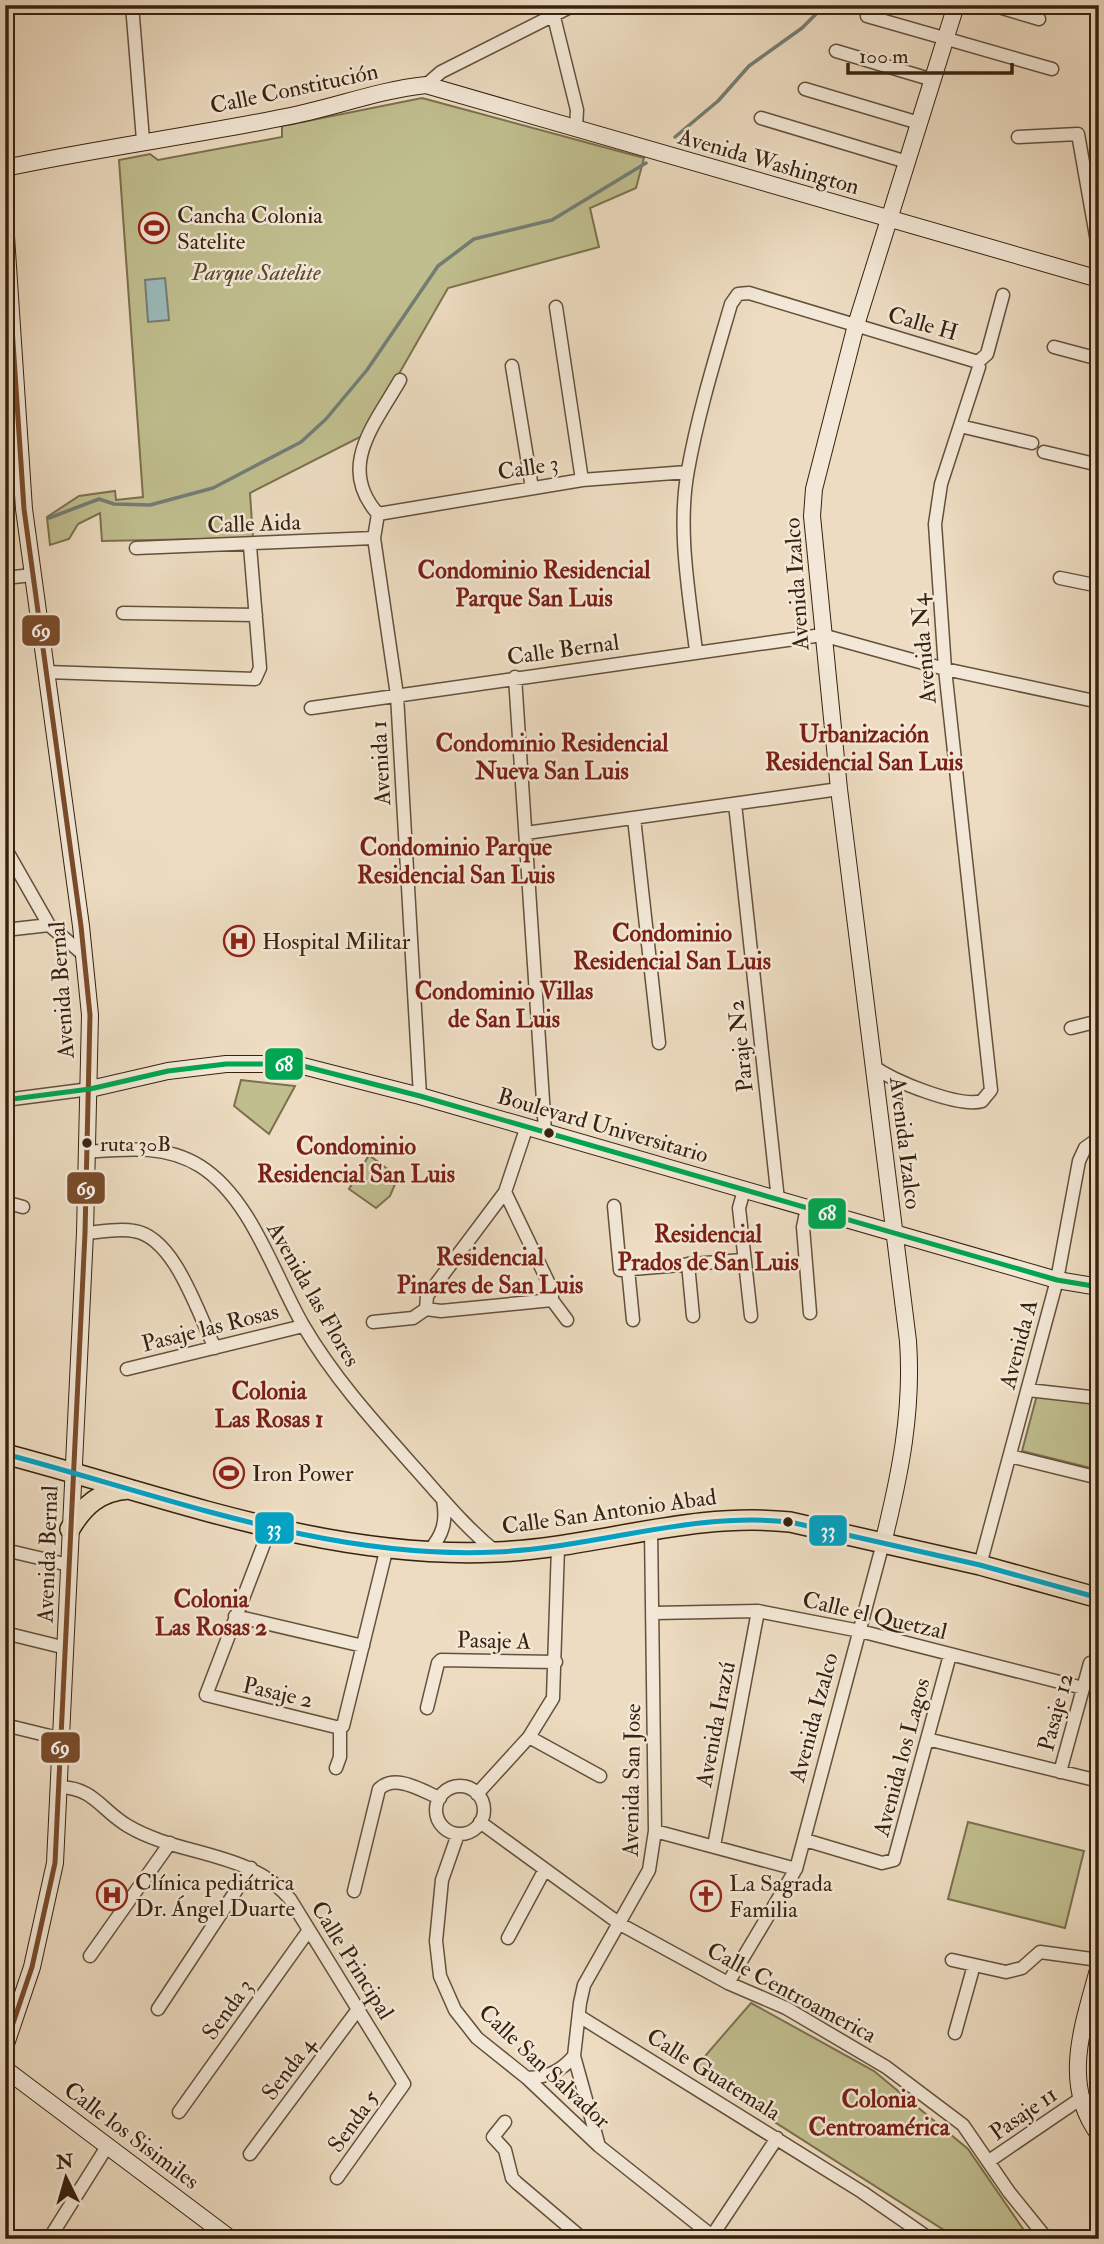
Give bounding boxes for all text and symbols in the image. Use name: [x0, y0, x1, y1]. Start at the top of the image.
scale bar: [848, 32, 1013, 76]
text: 100 m: [859, 43, 909, 70]
street label: Calle Constitución: [207, 56, 381, 120]
street label: Avenida Washington: [674, 121, 863, 201]
place label: Cancha Colonia Satelite: [177, 201, 323, 256]
sports icon: Cancha Colonia Satelite: [137, 211, 171, 245]
park label: Parque Satelite: [190, 258, 321, 287]
street label: Calle H: [885, 300, 961, 347]
street label: Calle 3: [496, 448, 561, 487]
street label: Calle Aida: [207, 507, 302, 540]
street label: Avenida Izalco: [777, 517, 816, 652]
district label: Condominio Residencial Parque San Luis: [418, 555, 651, 614]
street label: Avenida N4: [904, 591, 943, 706]
line badge: 69: [21, 614, 61, 647]
text: 69: [31, 619, 51, 643]
street label: Calle Bernal: [505, 627, 621, 672]
district label: Urbanización Residencial San Luis: [765, 719, 963, 778]
street label: Avenida 1: [364, 720, 397, 807]
district label: Condominio Residencial Nueva San Luis: [436, 728, 669, 787]
district label: Condominio Parque Residencial San Luis: [357, 832, 555, 891]
district label: Condominio Residencial San Luis: [573, 918, 771, 977]
street label: Avenida Bernal: [42, 920, 81, 1060]
hospital icon: Hospital Militar: [222, 924, 256, 958]
place label: Hospital Militar: [262, 927, 411, 957]
district label: Condominio Villas de San Luis: [415, 976, 593, 1035]
street label: Paraje N2: [721, 998, 760, 1093]
line badge: 68: [264, 1047, 304, 1081]
text: 68: [275, 1053, 293, 1077]
street label: Avenida Izalco: [883, 1074, 928, 1211]
street label: Boulevard Universitario: [494, 1081, 712, 1169]
unlabelled marker: [542, 1126, 556, 1140]
place label: ruta 30B: [100, 1131, 171, 1158]
district label: Condominio Residencial San Luis: [257, 1131, 455, 1190]
marker: ruta 30B: [80, 1136, 94, 1150]
line badge: 69: [66, 1171, 106, 1205]
text: 69: [76, 1177, 96, 1201]
line badge: 68: [807, 1197, 847, 1230]
text: 68: [818, 1202, 836, 1226]
street label: Avenida las Flores: [260, 1216, 367, 1372]
district label: Residencial Prados de San Luis: [617, 1219, 799, 1278]
district label: Residencial Pinares de San Luis: [397, 1242, 583, 1301]
street label: Pasaje las Rosas: [139, 1296, 282, 1359]
street label: Avenida A: [992, 1296, 1044, 1393]
district label: Colonia Las Rosas 1: [215, 1376, 323, 1435]
sports icon: Iron Power: [212, 1456, 246, 1490]
place label: Iron Power: [252, 1459, 354, 1488]
street label: Calle San Antonio Abad: [500, 1482, 718, 1541]
street label: Avenida Bernal: [31, 1485, 64, 1624]
line badge: 33: [254, 1511, 295, 1545]
line badge: 33: [808, 1514, 848, 1547]
unlabelled marker: [781, 1515, 795, 1529]
text: 33: [267, 1517, 281, 1541]
text: 33: [821, 1519, 835, 1543]
district label: Colonia Las Rosas 2: [155, 1584, 267, 1643]
street label: Calle el Quetzal: [800, 1585, 950, 1646]
street label: Pasaje A: [457, 1625, 532, 1656]
street label: Avenida Izalco: [782, 1649, 845, 1786]
street label: Avenida Irazú: [689, 1659, 742, 1790]
street label: Pasaje 2: [240, 1670, 316, 1715]
street label: Pasaje 12: [1031, 1670, 1080, 1754]
street label: Avenida los Lagos: [866, 1675, 937, 1840]
street label: Avenida San Jose: [616, 1703, 647, 1858]
line badge: 69: [40, 1731, 81, 1764]
text: 69: [50, 1736, 70, 1760]
place label: Clínica pediátrica Dr. Ángel Duarte: [135, 1868, 296, 1923]
place label: La Sagrada Familia: [729, 1869, 833, 1924]
hospital icon: Clínica pediátrica Dr. Ángel Duarte: [95, 1878, 129, 1912]
church icon: La Sagrada Familia: [689, 1879, 723, 1913]
street label: Calle Principal: [304, 1896, 401, 2026]
street label: Calle Centroamerica: [702, 1936, 882, 2050]
street label: Senda 3: [196, 1973, 259, 2046]
street label: Calle San Salvador: [473, 1998, 617, 2135]
street label: Calle Guatemala: [641, 2022, 787, 2127]
street label: Senda 4: [255, 2029, 323, 2106]
street label: Calle los Sisimiles: [58, 2075, 205, 2196]
street label: Pasaje 11: [984, 2080, 1063, 2147]
street label: Senda 5: [321, 2084, 386, 2158]
district label: Colonia Centroamérica: [808, 2084, 951, 2143]
north arrow: [32, 2142, 102, 2212]
text: N: [54, 2149, 75, 2175]

